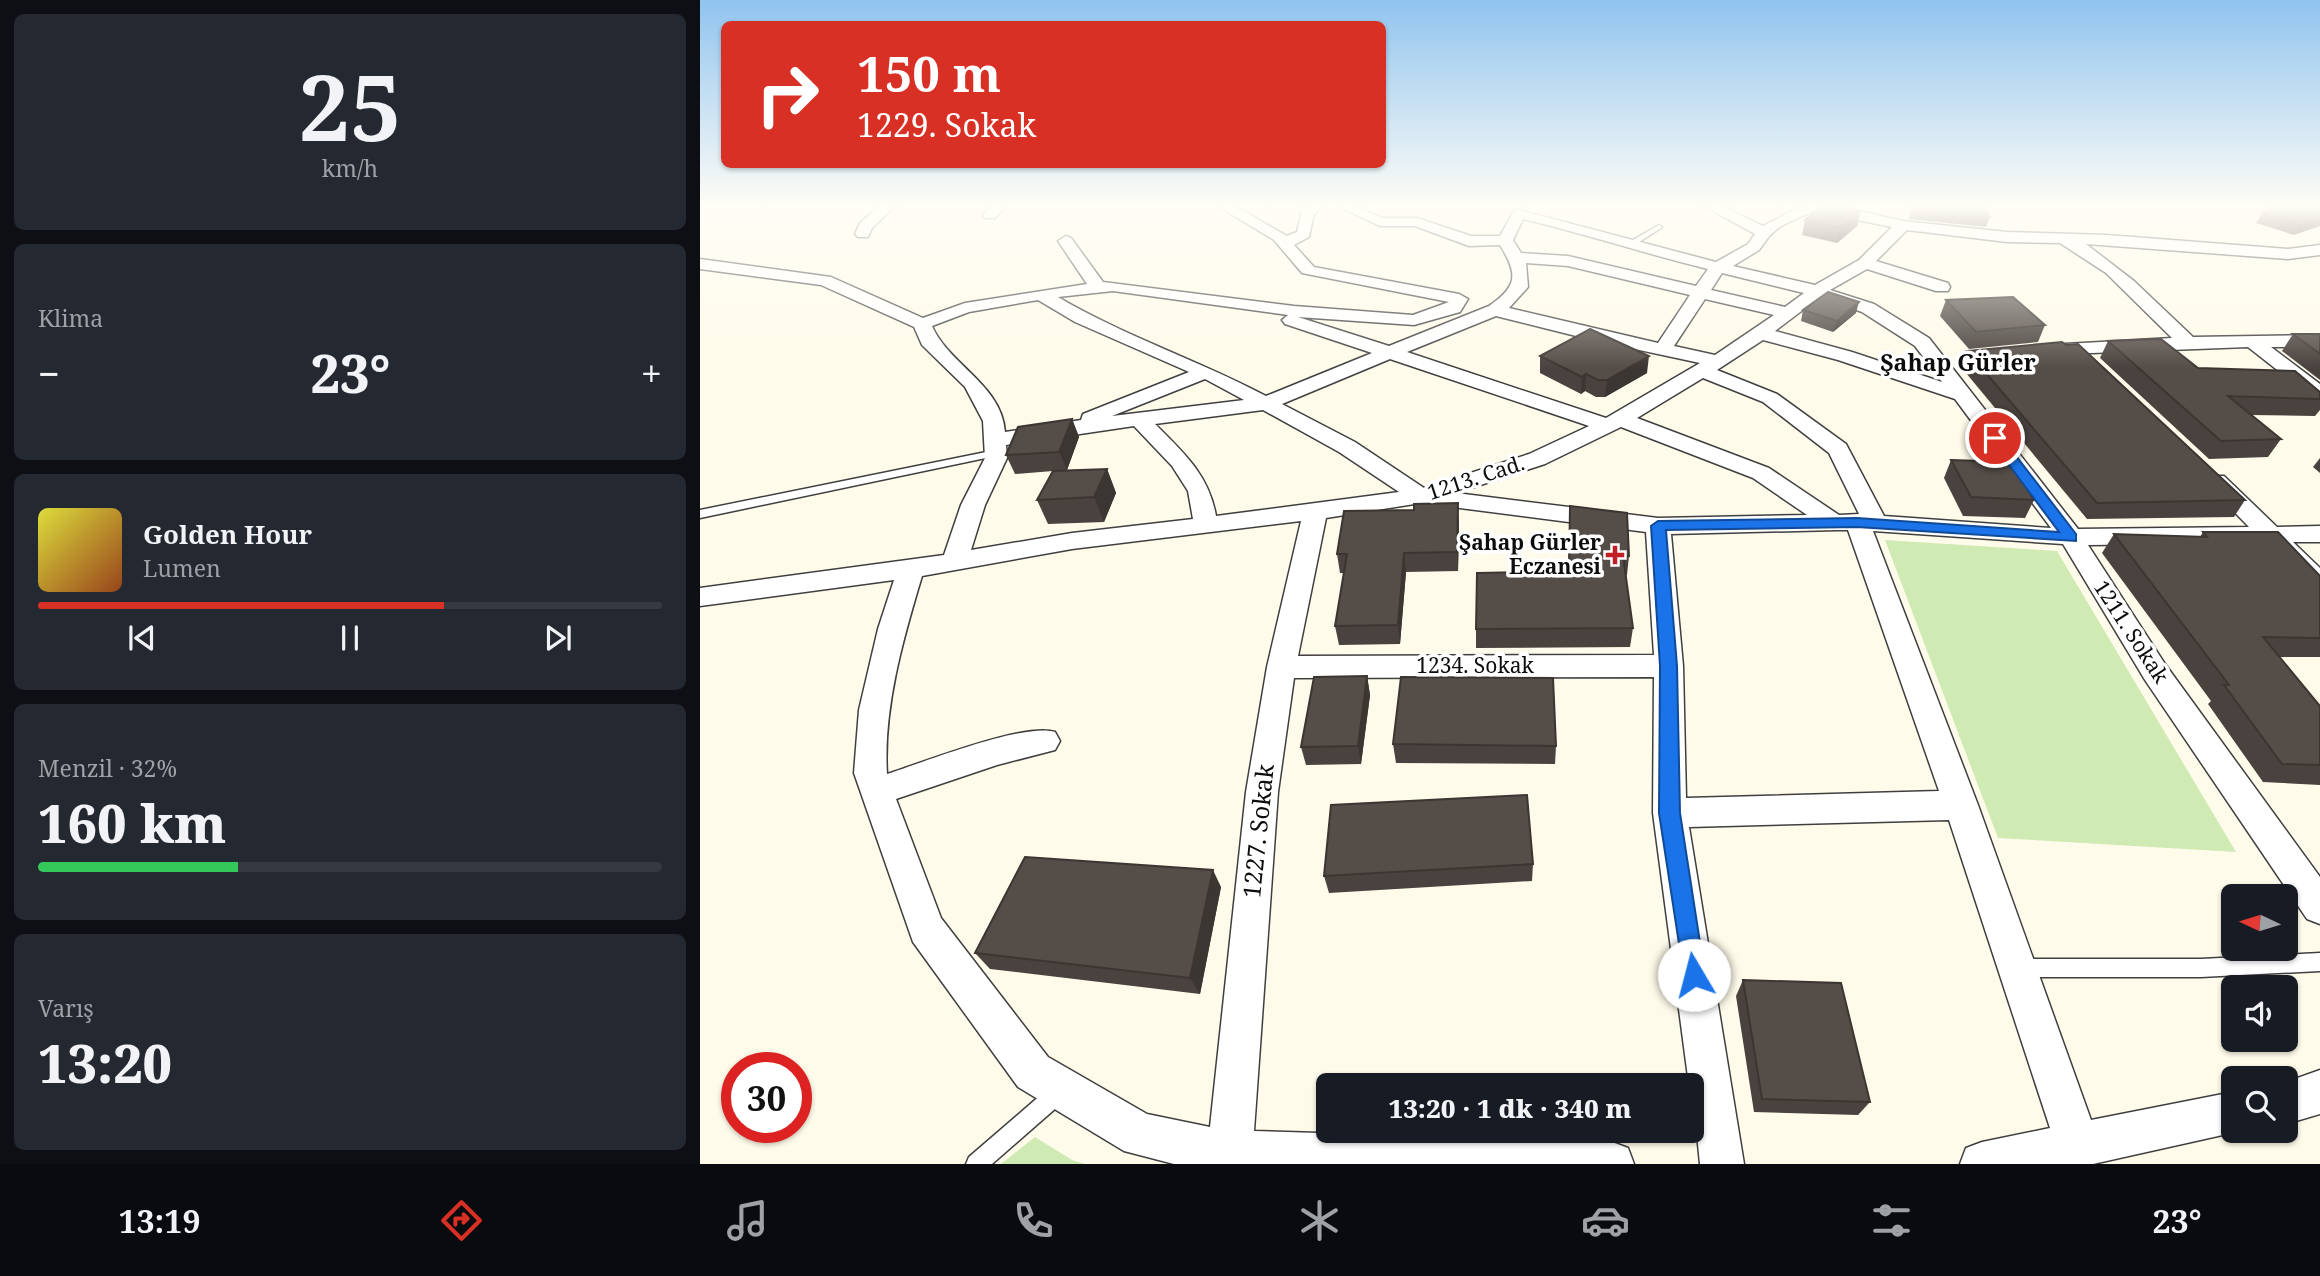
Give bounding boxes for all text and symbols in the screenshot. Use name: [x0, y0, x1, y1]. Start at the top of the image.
text: 150 m: [857, 40, 1001, 106]
text: 25: [299, 44, 401, 168]
icon: right: [742, 49, 833, 140]
text: 1229. Sokak: [857, 103, 1036, 146]
text: km/h: [322, 152, 378, 184]
text: Klima: [38, 302, 103, 334]
text: 23°: [310, 337, 390, 408]
district label: Şahap Gürler: [1880, 346, 2036, 378]
text: −: [38, 347, 60, 399]
text: +: [641, 347, 662, 399]
pin: [1965, 408, 2025, 468]
icon: arrive: [1976, 419, 2014, 457]
street label: 1213. Cad.: [1424, 448, 1528, 506]
text: Golden Hour: [143, 516, 312, 552]
place label: Şahap Gürler Eczanesi: [1459, 528, 1602, 580]
marker: Şahap Gürler Eczanesi: [1607, 547, 1623, 563]
text: Lumen: [143, 552, 221, 584]
street label: 1211. Sokak: [2088, 575, 2176, 689]
icon: previous: [123, 619, 161, 657]
icon: pause: [331, 619, 369, 657]
icon: next: [539, 619, 577, 657]
street label: 1234. Sokak: [1416, 651, 1535, 679]
text: Menzil · 32%: [38, 752, 177, 784]
street label: 1227. Sokak: [1234, 761, 1281, 899]
text: 160 km: [38, 787, 226, 858]
north arrow: [2221, 884, 2298, 961]
map controls: [2221, 884, 2298, 1143]
position arrow: [1657, 938, 1731, 1012]
button: sound: [2221, 975, 2298, 1052]
text: Varış: [38, 992, 94, 1024]
text: 13:20: [38, 1027, 172, 1098]
speed limit sign: 30: [721, 1052, 812, 1143]
button: search: [2221, 1066, 2298, 1143]
text: 13:20 · 1 dk · 340 m: [1388, 1090, 1632, 1126]
icon: directions: [437, 1196, 486, 1245]
icon: music: [723, 1196, 772, 1245]
icon: phone: [1009, 1196, 1058, 1245]
icon: climate: [1295, 1196, 1344, 1245]
icon: car: [1581, 1196, 1630, 1245]
icon: filters: [1867, 1196, 1916, 1245]
text: 13:19: [118, 1199, 200, 1242]
text: 23°: [2153, 1199, 2201, 1242]

